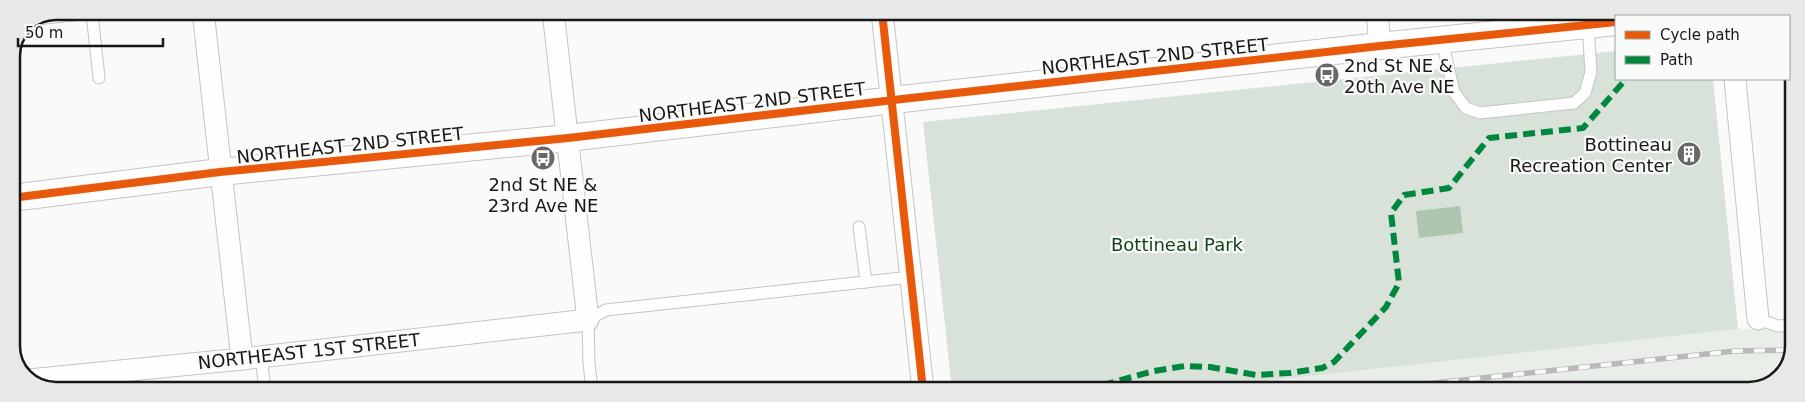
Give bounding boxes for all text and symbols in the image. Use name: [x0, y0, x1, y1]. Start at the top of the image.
scale bar: [18, 15, 162, 47]
legend: [1615, 15, 1790, 80]
text: 50 m: [25, 24, 63, 42]
text: Cycle path: [1660, 26, 1740, 44]
street label: NORTHEAST 2ND STREET: [1040, 34, 1271, 78]
text: Path: [1660, 51, 1693, 69]
place label: 2nd St NE & 20th Ave NE: [1344, 55, 1455, 97]
bus stop icon: 2nd St NE & 20th Ave NE: [1314, 62, 1340, 88]
street label: NORTHEAST 2ND STREET: [637, 78, 868, 126]
street label: NORTHEAST 2ND STREET: [235, 123, 466, 167]
place label: Bottineau Recreation Center: [1509, 134, 1673, 176]
building icon: Bottineau Recreation Center: [1676, 141, 1702, 167]
bus stop icon: 2nd St NE & 23rd Ave NE: [530, 145, 556, 171]
place label: 2nd St NE & 23rd Ave NE: [488, 174, 598, 216]
park label: Bottineau Park: [1111, 234, 1244, 255]
street label: NORTHEAST 1ST STREET: [197, 329, 422, 373]

